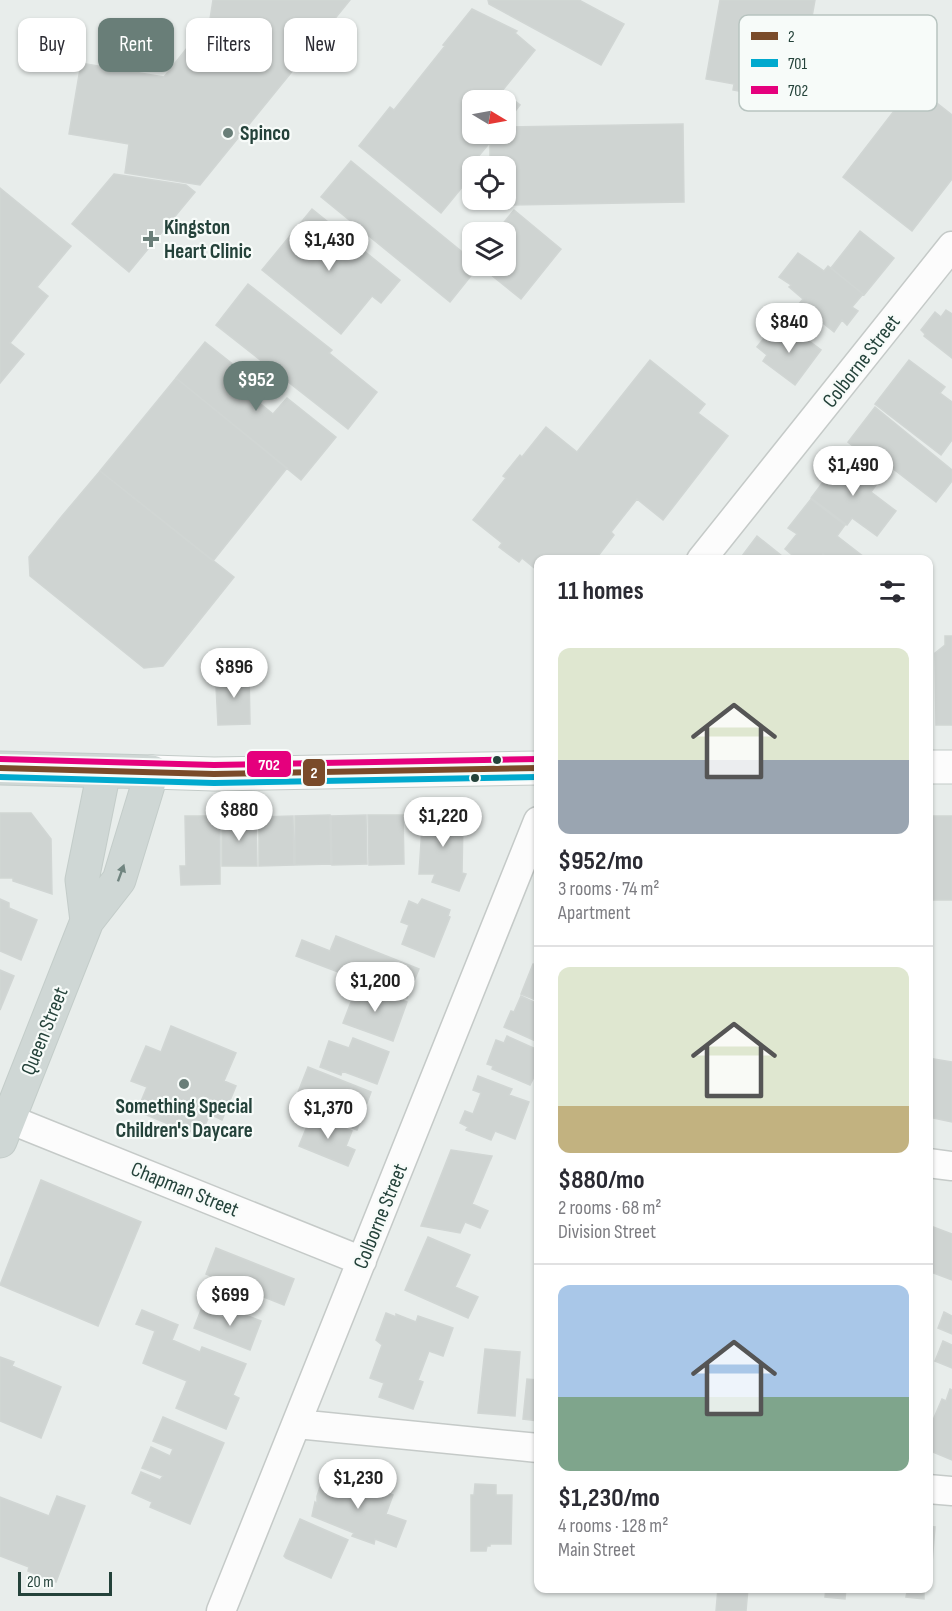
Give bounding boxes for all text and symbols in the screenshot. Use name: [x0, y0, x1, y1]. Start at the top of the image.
legend: [739, 15, 937, 111]
chip: Buy: [18, 18, 86, 72]
chip: Rent: [98, 18, 174, 72]
chip: Filters: [186, 18, 272, 72]
chip: New: [284, 18, 357, 72]
text: 2: [788, 28, 795, 47]
text: 701: [788, 55, 807, 74]
text: 702: [788, 82, 808, 101]
north arrow: [462, 90, 516, 144]
map controls: [462, 90, 516, 276]
place label: Spinco: [240, 121, 290, 146]
marker: Spinco: [221, 126, 235, 140]
button: locate: [462, 156, 516, 210]
place label: Kingston Heart Clinic: [164, 215, 252, 264]
pin: $1,430: [280, 221, 378, 272]
button: layers: [462, 222, 516, 276]
text: $1,430: [303, 228, 355, 252]
marker: Kingston Heart Clinic: [142, 230, 160, 248]
pin: $840: [753, 303, 825, 354]
text: $840: [770, 310, 808, 334]
street label: Colborne Street: [817, 310, 905, 413]
pin: $952: [220, 361, 292, 412]
text: $952: [237, 368, 275, 392]
pin: $1,490: [804, 446, 902, 497]
text: $1,490: [827, 453, 879, 477]
icon: filters: [876, 575, 909, 608]
text: 11 homes: [558, 576, 644, 607]
pin: $896: [198, 648, 270, 699]
text: $896: [215, 655, 253, 679]
icon: home: [680, 687, 788, 795]
line badge: 702: [246, 750, 292, 778]
unlabelled marker: [491, 754, 503, 766]
text: 702: [258, 756, 280, 775]
line badge: 2: [302, 758, 326, 787]
text: 2: [310, 764, 318, 783]
unlabelled marker: [469, 772, 481, 784]
pin: $880: [203, 791, 275, 842]
pin: $1,220: [394, 797, 492, 848]
text: $880: [220, 798, 258, 822]
text: $1,220: [418, 804, 468, 828]
text: $952/mo: [558, 846, 643, 877]
one-way arrow: [116, 864, 126, 882]
text: 3 rooms · 74 m²: [558, 877, 660, 901]
text: Apartment: [558, 901, 631, 925]
pin: $1,200: [326, 962, 424, 1013]
text: $1,200: [350, 969, 400, 993]
street label: Queen Street: [16, 984, 73, 1079]
icon: home: [680, 1006, 788, 1114]
marker: Something Special Children's Daycare: [177, 1077, 191, 1091]
pin: $1,370: [279, 1089, 377, 1140]
place label: Something Special Children's Daycare: [115, 1094, 253, 1143]
text: $1,370: [303, 1096, 353, 1120]
street label: Chapman Street: [127, 1156, 242, 1222]
street label: Colborne Street: [348, 1160, 413, 1272]
text: $880/mo: [558, 1165, 645, 1196]
text: 2 rooms · 68 m²: [558, 1196, 662, 1220]
text: Division Street: [558, 1220, 656, 1244]
pin: $699: [194, 1276, 266, 1327]
text: $699: [211, 1283, 249, 1307]
icon: home: [680, 1324, 788, 1432]
pin: $1,230: [309, 1459, 407, 1510]
text: $1,230: [333, 1466, 383, 1490]
text: $1,230/mo: [558, 1483, 660, 1514]
text: 4 rooms · 128 m²: [558, 1514, 668, 1538]
text: Main Street: [558, 1538, 635, 1562]
scale bar: [18, 1569, 112, 1596]
text: 20 m: [27, 1573, 54, 1592]

